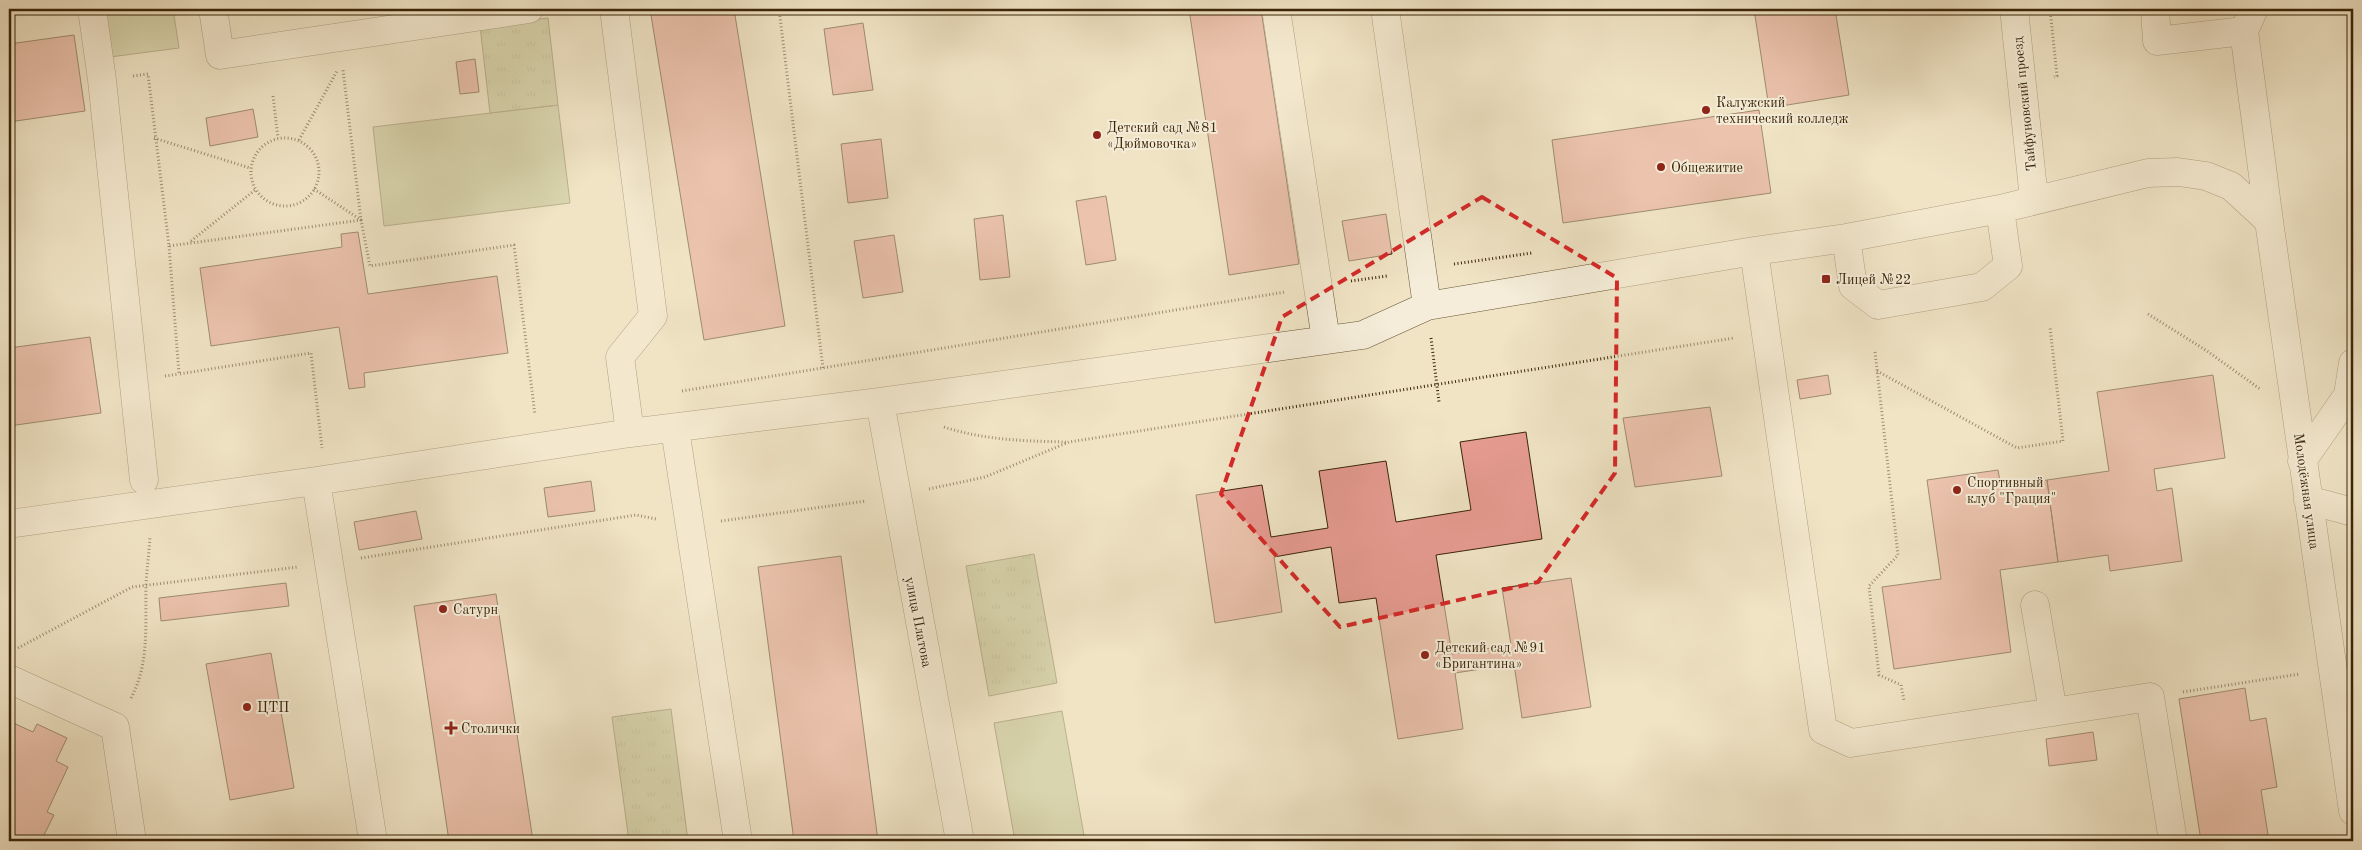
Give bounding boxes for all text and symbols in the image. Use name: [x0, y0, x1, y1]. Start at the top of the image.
street label: Тайфуновский проезд: [2011, 36, 2040, 172]
place label: Калужский технический колледж: [1716, 96, 1849, 126]
marker: Калужский технический колледж: [1700, 104, 1712, 116]
place label: Детский сад №81 «Дюймовочка»: [1107, 121, 1218, 151]
marker: Детский сад №81 «Дюймовочка»: [1091, 129, 1103, 141]
marker: Общежитие: [1655, 161, 1667, 173]
place label: Общежитие: [1671, 161, 1743, 175]
marker: Лицей №22: [1820, 273, 1832, 285]
place label: Лицей №22: [1836, 273, 1911, 287]
street label: Молодёжная улица: [2291, 432, 2321, 550]
place label: Спортивный клуб "Грация": [1967, 476, 2056, 506]
marker: Спортивный клуб "Грация": [1951, 484, 1963, 496]
street label: улица Платова: [902, 576, 934, 669]
marker: Сатурн: [437, 603, 449, 615]
place label: Сатурн: [453, 603, 499, 617]
place label: Детский сад №91 «Бригантина»: [1435, 641, 1546, 671]
marker: Детский сад №91 «Бригантина»: [1419, 649, 1431, 661]
marker: ЦТП: [241, 701, 253, 713]
place label: ЦТП: [257, 701, 289, 715]
marker: Столички: [445, 722, 457, 734]
place label: Столички: [461, 722, 520, 736]

